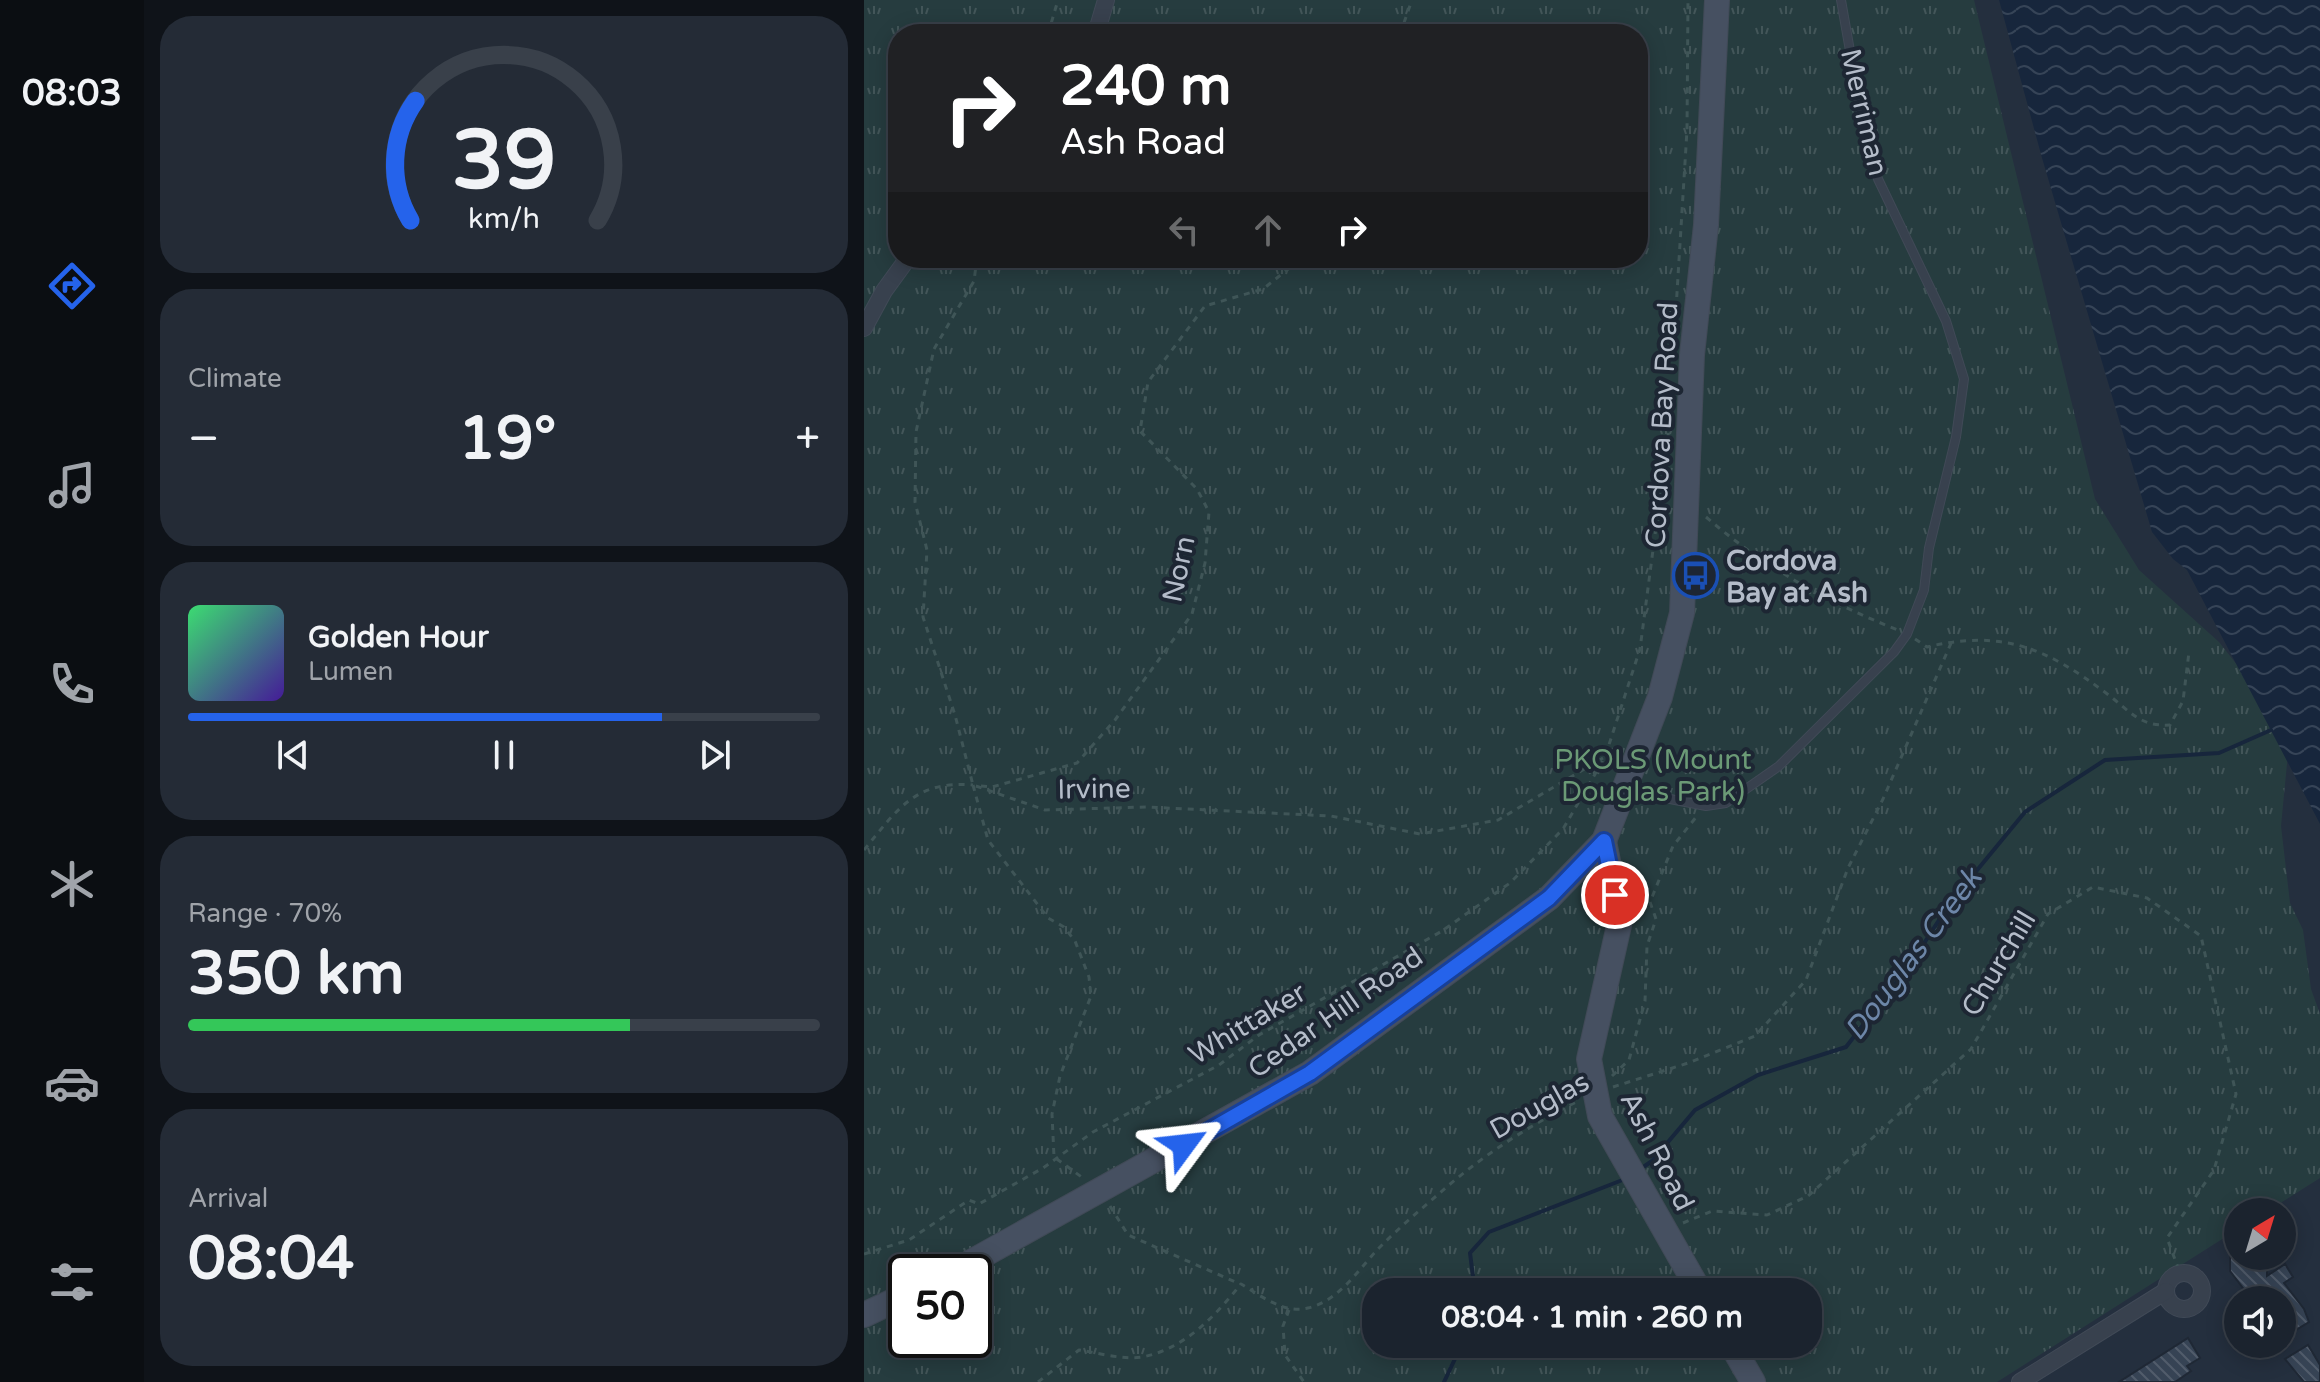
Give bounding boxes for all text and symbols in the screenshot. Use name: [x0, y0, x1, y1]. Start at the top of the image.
street label: Merriman: [1833, 45, 1895, 179]
text: 240 m: [1060, 53, 1231, 120]
icon: right: [928, 56, 1032, 160]
text: 08:03: [22, 72, 122, 115]
text: 39: [452, 110, 556, 210]
text: Ash Road: [1060, 121, 1226, 164]
text: km/h: [468, 202, 540, 236]
icon: left: [1162, 208, 1206, 252]
icon: ahead: [1246, 208, 1290, 252]
icon: right: [1330, 208, 1374, 252]
icon: directions: [44, 258, 100, 314]
street label: Cordova Bay Road: [1639, 301, 1685, 549]
text: Climate: [188, 363, 282, 394]
text: 19°: [458, 403, 556, 475]
text: −: [188, 413, 219, 466]
text: +: [795, 413, 820, 466]
icon: music: [44, 457, 100, 513]
street label: Norn: [1155, 533, 1203, 605]
place label: Cordova Bay at Ash: [1726, 544, 1868, 610]
bus stop icon: Cordova Bay at Ash: [1671, 552, 1719, 600]
text: Golden Hour: [308, 619, 489, 656]
icon: phone: [44, 656, 100, 712]
text: Lumen: [308, 656, 393, 687]
icon: previous: [271, 733, 315, 777]
icon: pause: [482, 733, 526, 777]
icon: next: [693, 733, 737, 777]
park label: PKOLS (Mount Douglas Park): [1554, 743, 1752, 809]
street label: Irvine: [1057, 771, 1131, 807]
icon: climate: [44, 856, 100, 912]
water label: Douglas Creek: [1837, 859, 1992, 1048]
pin: [1581, 861, 1649, 929]
icon: arrive: [1593, 873, 1637, 917]
text: Range · 70%: [188, 898, 342, 929]
street label: Churchill: [1954, 905, 2043, 1022]
text: 350 km: [188, 938, 404, 1010]
street label: Cedar Hill Road: [1242, 940, 1430, 1086]
street label: Whittaker: [1183, 975, 1313, 1072]
icon: car: [44, 1055, 100, 1111]
street label: Douglas: [1484, 1065, 1595, 1147]
street label: Ash Road: [1613, 1086, 1702, 1217]
position arrow: [1142, 1103, 1226, 1187]
text: Arrival: [188, 1183, 268, 1214]
north arrow: [2224, 1198, 2296, 1270]
map controls: [2224, 1198, 2296, 1358]
text: 08:04: [188, 1223, 354, 1295]
icon: filters: [44, 1254, 100, 1310]
speed limit sign: 50: [888, 1254, 992, 1358]
button: sound: [2224, 1286, 2296, 1358]
text: 08:04 · 1 min · 260 m: [1441, 1299, 1743, 1336]

